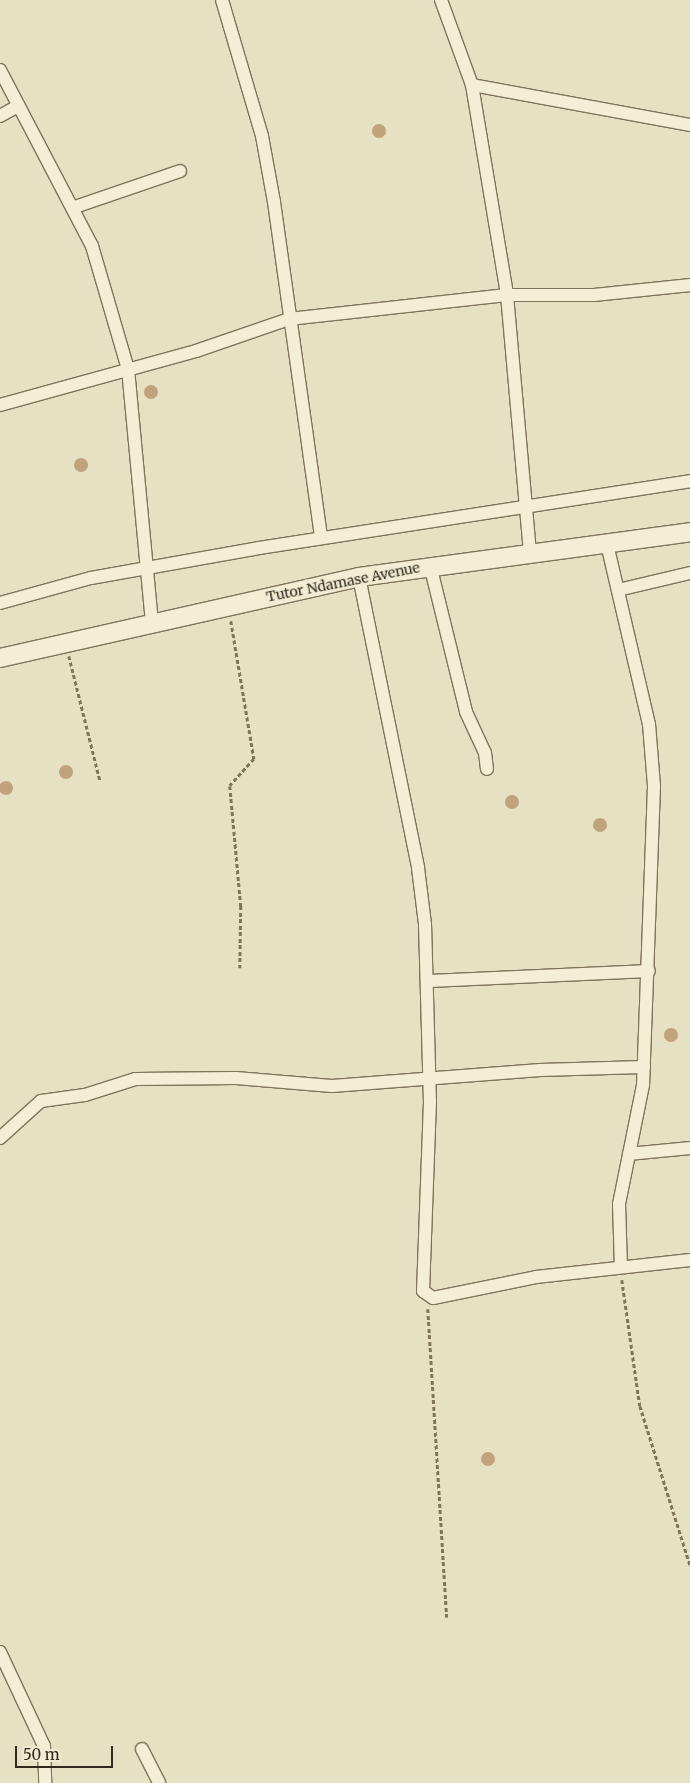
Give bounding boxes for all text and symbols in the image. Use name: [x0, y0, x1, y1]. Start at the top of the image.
street label: Tutor Ndamase Avenue: [265, 559, 421, 605]
scale bar: [18, 1736, 115, 1768]
text: 50 m: [23, 1745, 60, 1764]

